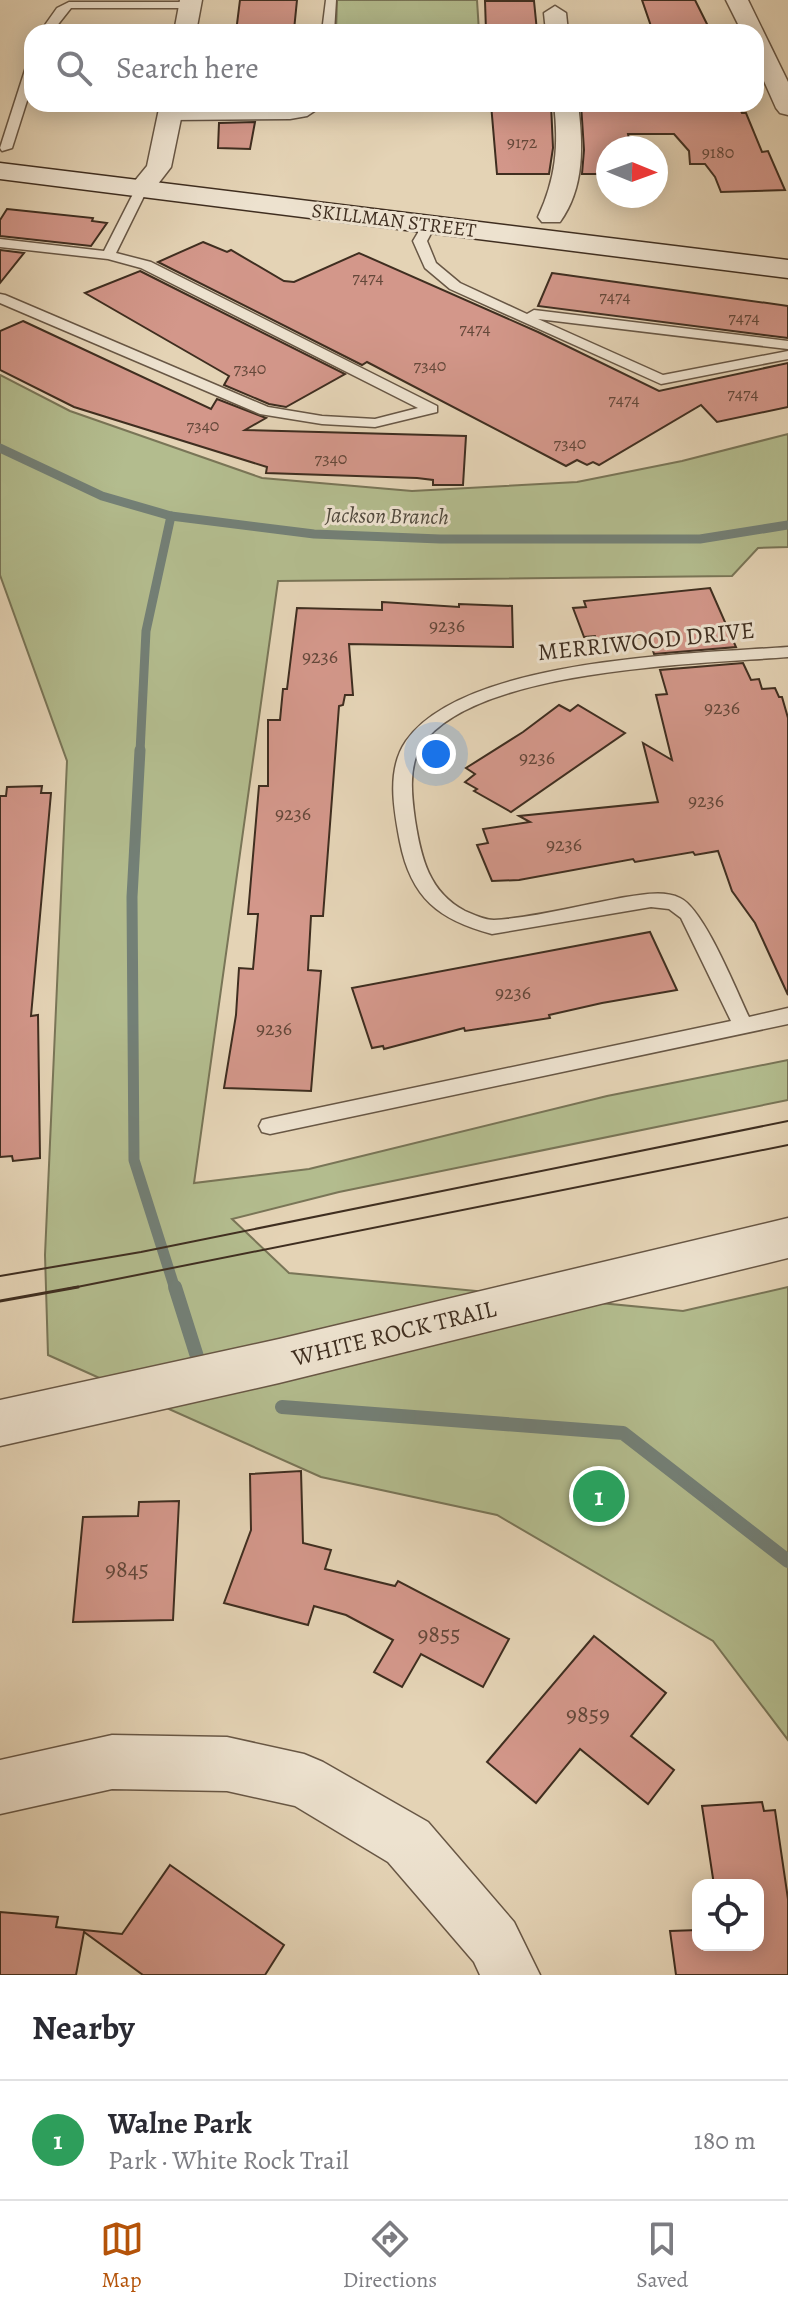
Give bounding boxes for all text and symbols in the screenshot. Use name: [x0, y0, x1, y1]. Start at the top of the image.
search box: [24, 24, 764, 112]
icon: search: [52, 46, 96, 90]
text: Search here: [116, 48, 259, 88]
house number: 9172: [507, 130, 538, 154]
north arrow: [596, 136, 668, 208]
house number: 9180: [702, 140, 734, 164]
street label: SKILLMAN STREET: [310, 197, 478, 244]
house number: 7474: [352, 265, 384, 289]
house number: 7474: [599, 284, 631, 308]
house number: 7474: [728, 305, 760, 329]
house number: 7474: [459, 316, 491, 340]
house number: 7340: [414, 353, 446, 377]
house number: 7340: [234, 356, 266, 380]
house number: 7474: [727, 381, 759, 405]
house number: 7474: [608, 387, 640, 411]
house number: 7340: [187, 413, 219, 437]
house number: 7340: [554, 431, 586, 455]
house number: 7340: [315, 446, 347, 470]
water label: Jackson Branch: [324, 500, 449, 532]
house number: 9236: [429, 612, 465, 639]
street label: MERRIWOOD DRIVE: [536, 614, 756, 668]
house number: 9236: [302, 643, 338, 670]
house number: 9236: [704, 694, 740, 721]
your location: [416, 734, 456, 774]
house number: 9236: [519, 744, 555, 771]
house number: 9236: [688, 787, 724, 814]
house number: 9236: [275, 800, 311, 827]
house number: 9236: [546, 831, 582, 858]
house number: 9236: [495, 979, 531, 1006]
house number: 9236: [256, 1015, 292, 1042]
street label: WHITE ROCK TRAIL: [288, 1292, 500, 1374]
pin: 1: [573, 1466, 625, 1526]
house number: 9845: [105, 1553, 149, 1585]
house number: 9855: [417, 1618, 461, 1650]
house number: 9859: [566, 1698, 610, 1730]
map controls: [692, 1879, 764, 1951]
button: locate: [692, 1879, 764, 1951]
text: Nearby: [32, 2004, 135, 2051]
text: Walne Park: [108, 2103, 252, 2143]
text: 1: [53, 2123, 63, 2158]
text: 180 m: [694, 2123, 756, 2158]
text: Park · White Rock Trail: [108, 2143, 349, 2178]
tab: Map: [100, 2217, 144, 2295]
tab: Directions: [343, 2217, 437, 2295]
tab: Saved: [636, 2217, 688, 2295]

